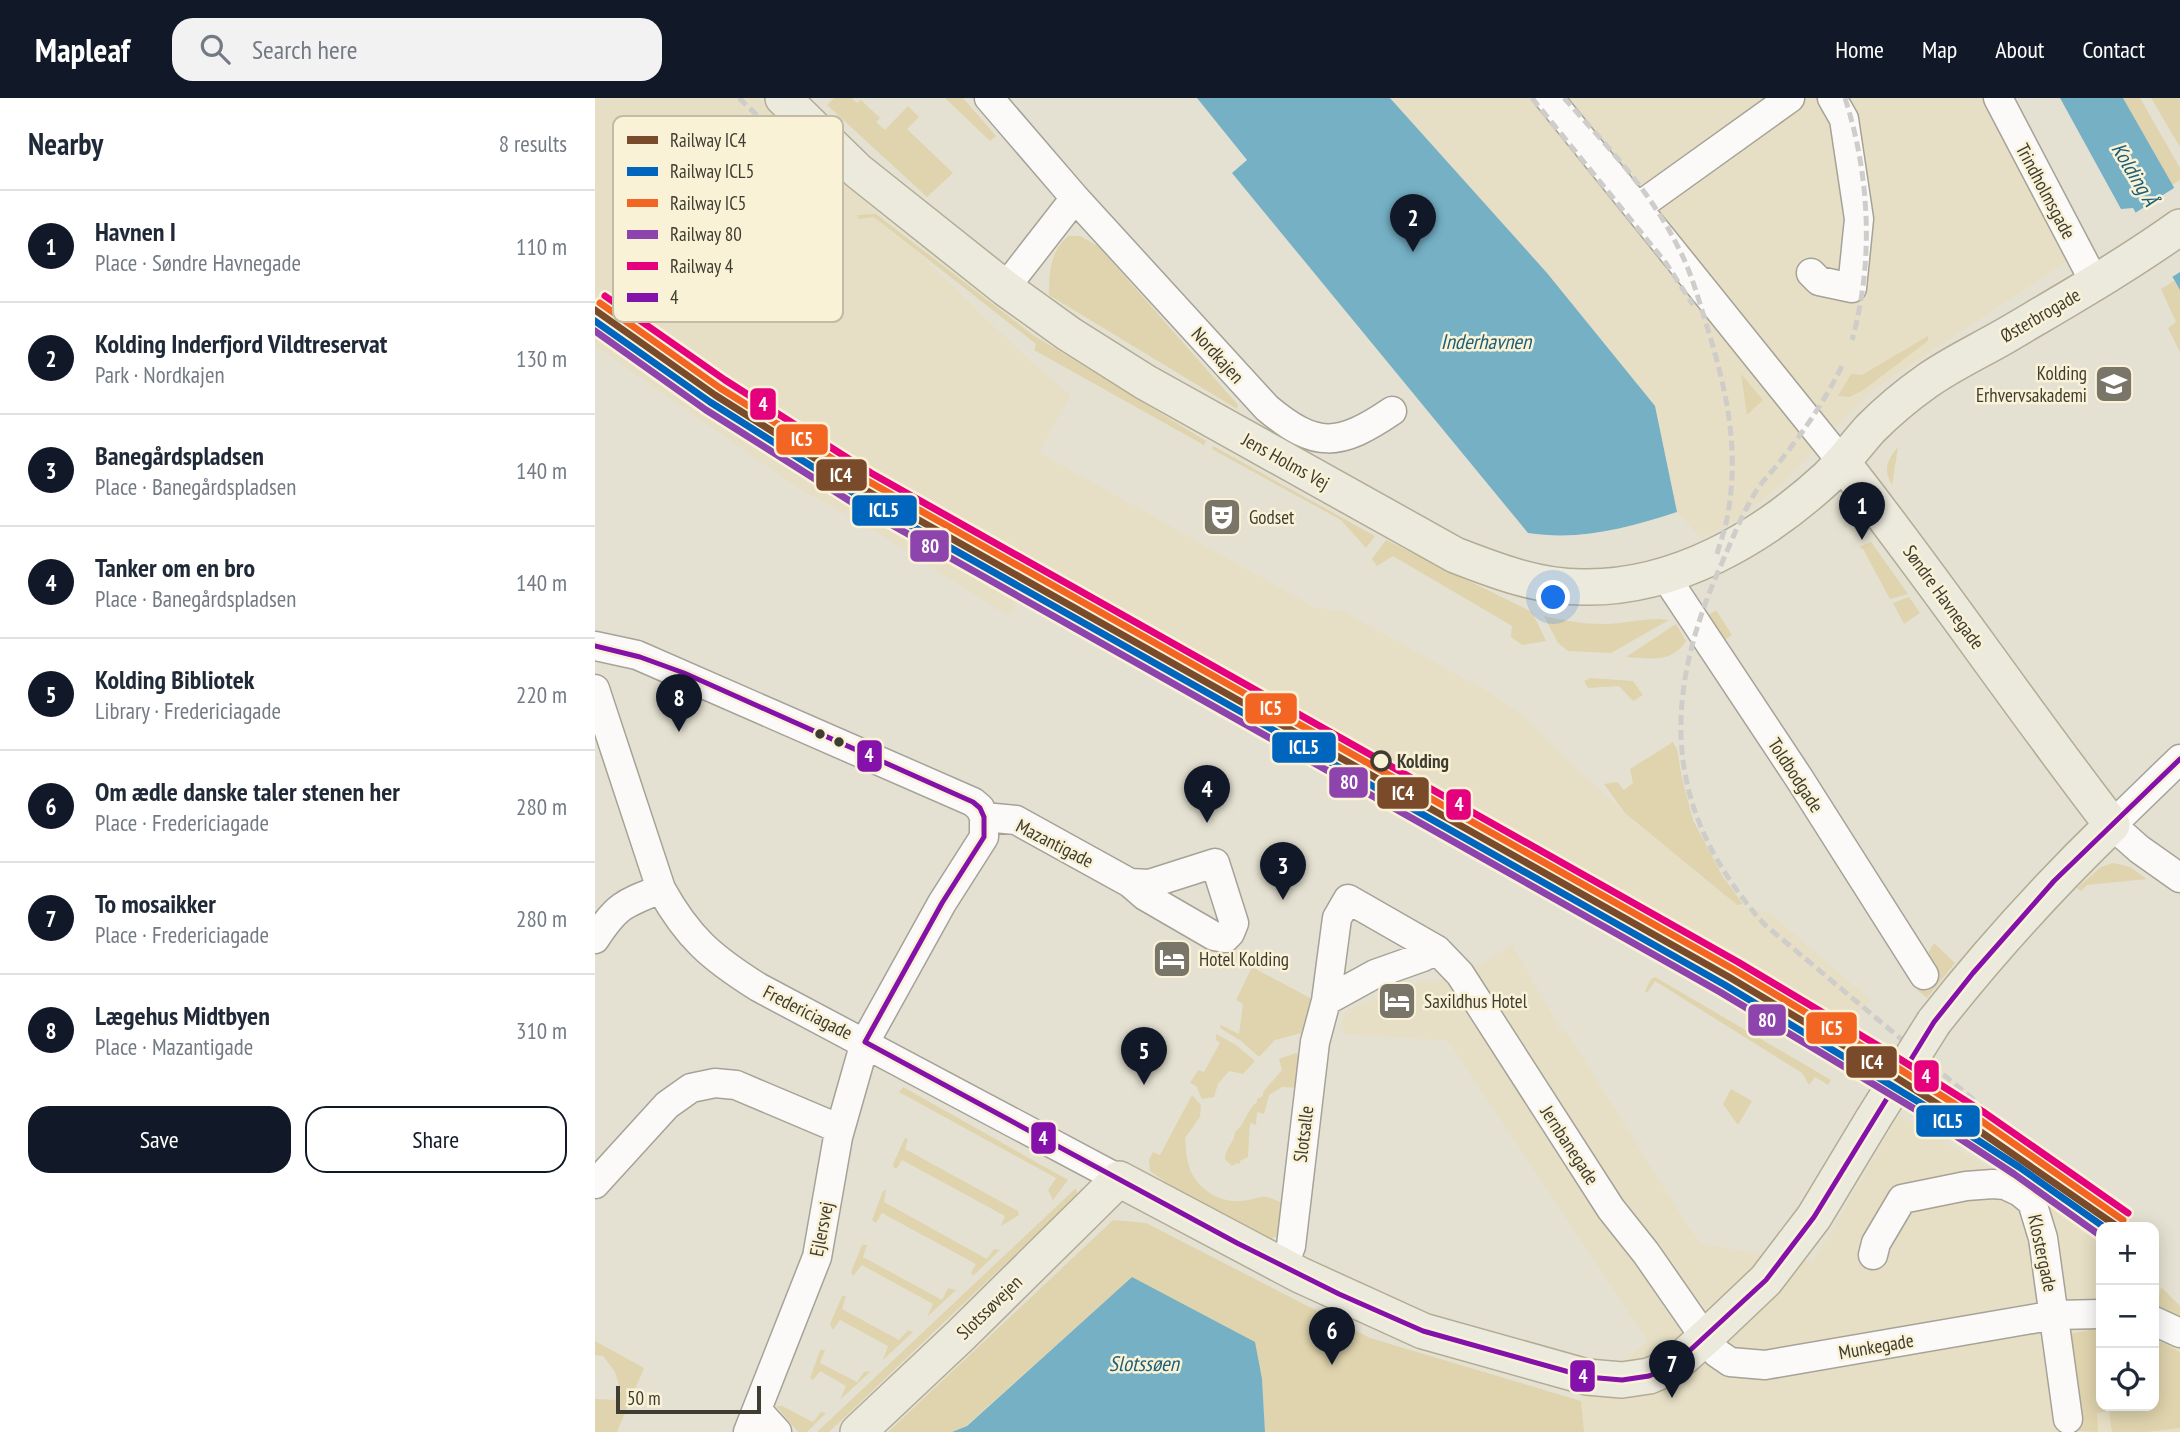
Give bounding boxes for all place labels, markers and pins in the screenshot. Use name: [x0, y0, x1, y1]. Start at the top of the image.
pin: 2: [1390, 194, 1436, 252]
place label: Kolding Erhvervsakademi: [1976, 361, 2087, 407]
school or university icon: Kolding Erhvervsakademi: [2093, 363, 2135, 405]
pin: 1: [1839, 482, 1885, 540]
theatre icon: Godset: [1201, 496, 1243, 538]
place label: Godset: [1249, 505, 1295, 529]
pin: 8: [656, 674, 702, 732]
unlabelled marker: [813, 727, 827, 741]
unlabelled marker: [832, 735, 846, 749]
place label: Kolding: [1397, 749, 1449, 773]
marker: Kolding: [1371, 751, 1391, 771]
pin: 4: [1184, 765, 1230, 823]
pin: 3: [1260, 842, 1306, 900]
hotel icon: Hotel Kolding: [1151, 938, 1193, 980]
place label: Hotel Kolding: [1199, 947, 1289, 971]
hotel icon: Saxildhus Hotel: [1376, 980, 1418, 1022]
place label: Saxildhus Hotel: [1424, 989, 1528, 1013]
pin: 5: [1121, 1027, 1167, 1085]
pin: 6: [1309, 1307, 1355, 1365]
pin: 7: [1649, 1340, 1695, 1398]

